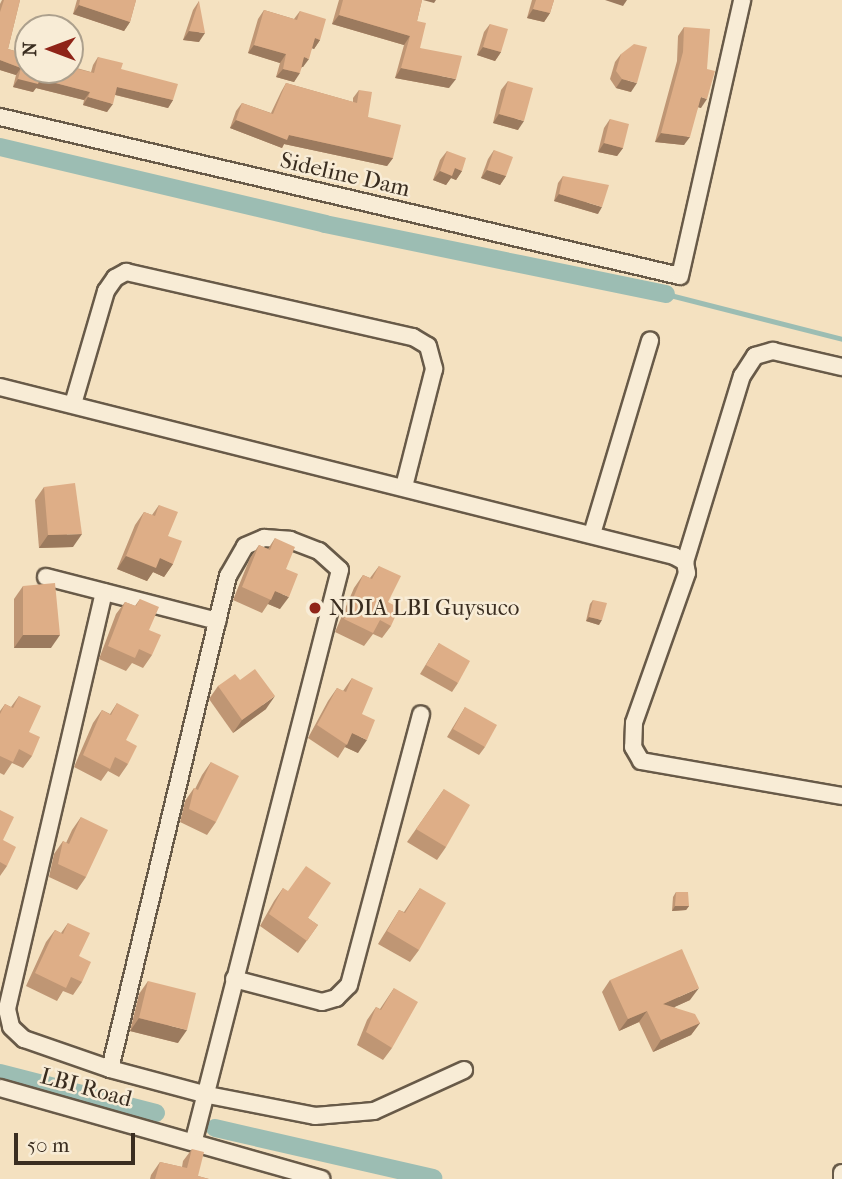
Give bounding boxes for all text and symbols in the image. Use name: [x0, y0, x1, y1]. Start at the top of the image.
north arrow: [14, 14, 84, 84]
text: N: [19, 42, 41, 56]
street label: Sideline Dam: [277, 147, 413, 203]
place label: NDIA LBI Guysuco: [329, 594, 520, 622]
marker: NDIA LBI Guysuco: [307, 600, 323, 616]
street label: LBI Road: [37, 1063, 135, 1113]
scale bar: [18, 1120, 138, 1164]
text: 50 m: [27, 1133, 70, 1157]

